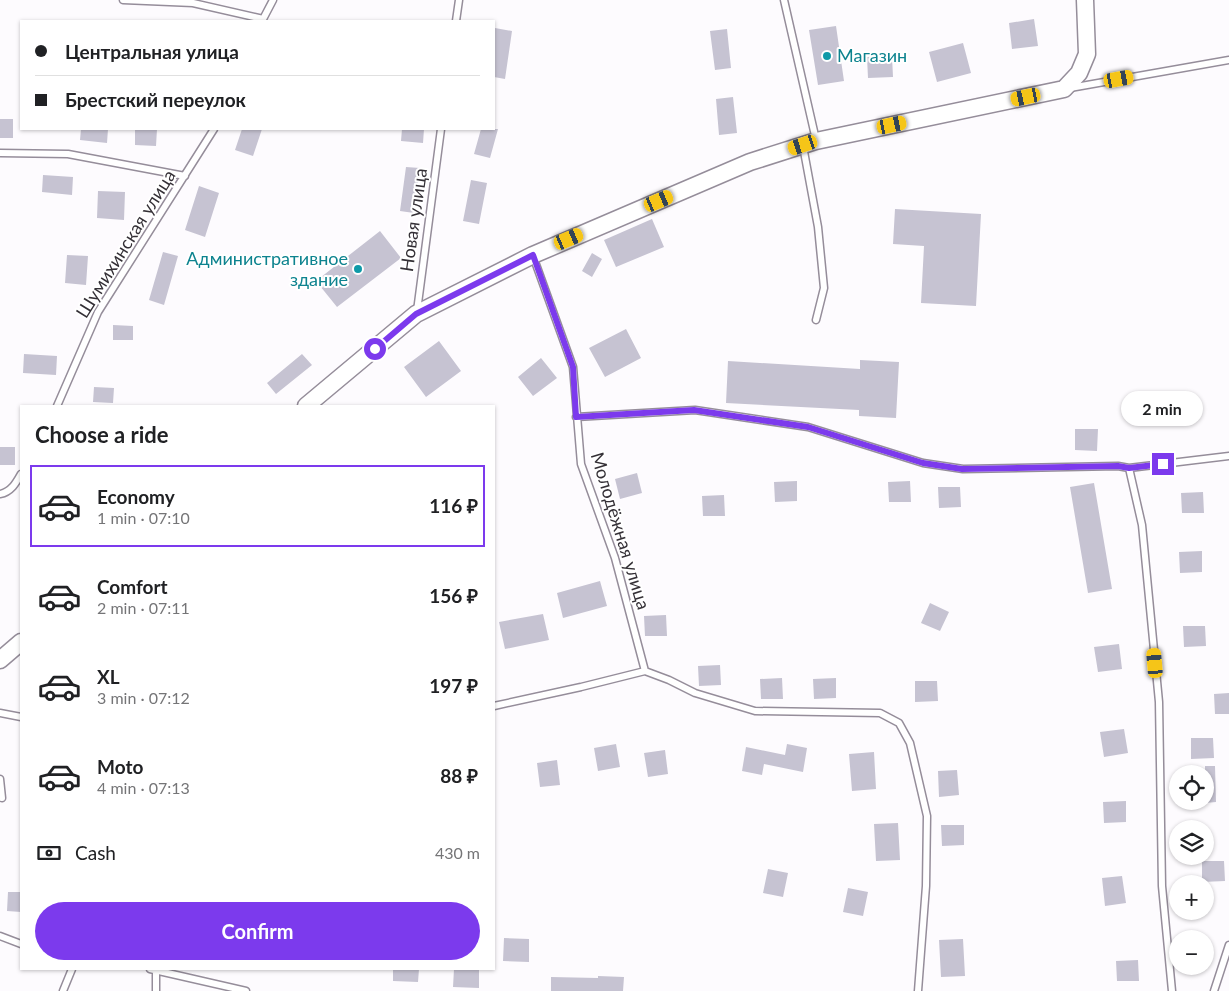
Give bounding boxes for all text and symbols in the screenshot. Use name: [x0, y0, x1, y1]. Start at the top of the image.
text: Центральная улица: [65, 40, 239, 63]
place label: Магазин: [837, 44, 907, 66]
marker: Магазин: [821, 50, 833, 62]
car: [1102, 69, 1135, 89]
car: [1009, 87, 1042, 107]
text: Брестский переулок: [65, 88, 246, 111]
car: [875, 115, 908, 135]
car: [786, 133, 819, 157]
street label: Шумихинская улица: [71, 165, 180, 322]
street label: Новая улица: [395, 167, 431, 273]
car: [642, 188, 675, 214]
car: [552, 226, 585, 252]
place label: Административное здание: [186, 247, 348, 290]
marker: Административное здание: [352, 263, 364, 275]
route start: [364, 338, 386, 360]
callout: 2 min: [1122, 392, 1204, 426]
text: 2 min: [1142, 399, 1182, 418]
text: Choose a ride: [35, 421, 169, 448]
street label: Молодёжная улица: [587, 450, 655, 612]
route end: [1152, 453, 1174, 475]
icon: car: [37, 484, 82, 529]
text: Economy: [97, 485, 175, 508]
text: 116 ₽: [429, 494, 478, 517]
text: 1 min · 07:10: [97, 508, 190, 527]
icon: car: [37, 574, 82, 619]
text: Comfort: [97, 575, 168, 598]
text: 156 ₽: [429, 584, 478, 607]
text: 2 min · 07:11: [97, 598, 190, 617]
car: [1146, 647, 1163, 679]
icon: car: [37, 664, 82, 709]
text: XL: [97, 665, 120, 688]
text: 197 ₽: [429, 674, 478, 697]
text: 3 min · 07:12: [97, 688, 190, 707]
icon: car: [37, 754, 82, 799]
text: Moto: [97, 755, 143, 778]
text: 88 ₽: [440, 764, 478, 787]
map controls: [1169, 765, 1214, 975]
button: locate: [1169, 765, 1214, 810]
text: 4 min · 07:13: [97, 778, 190, 797]
button: layers: [1169, 820, 1214, 865]
icon: cash: [35, 839, 63, 867]
text: Cash: [75, 841, 116, 864]
text: 430 m: [435, 843, 480, 862]
button: +: [1169, 875, 1214, 920]
button: Confirm: [35, 902, 480, 960]
button: −: [1169, 930, 1214, 975]

